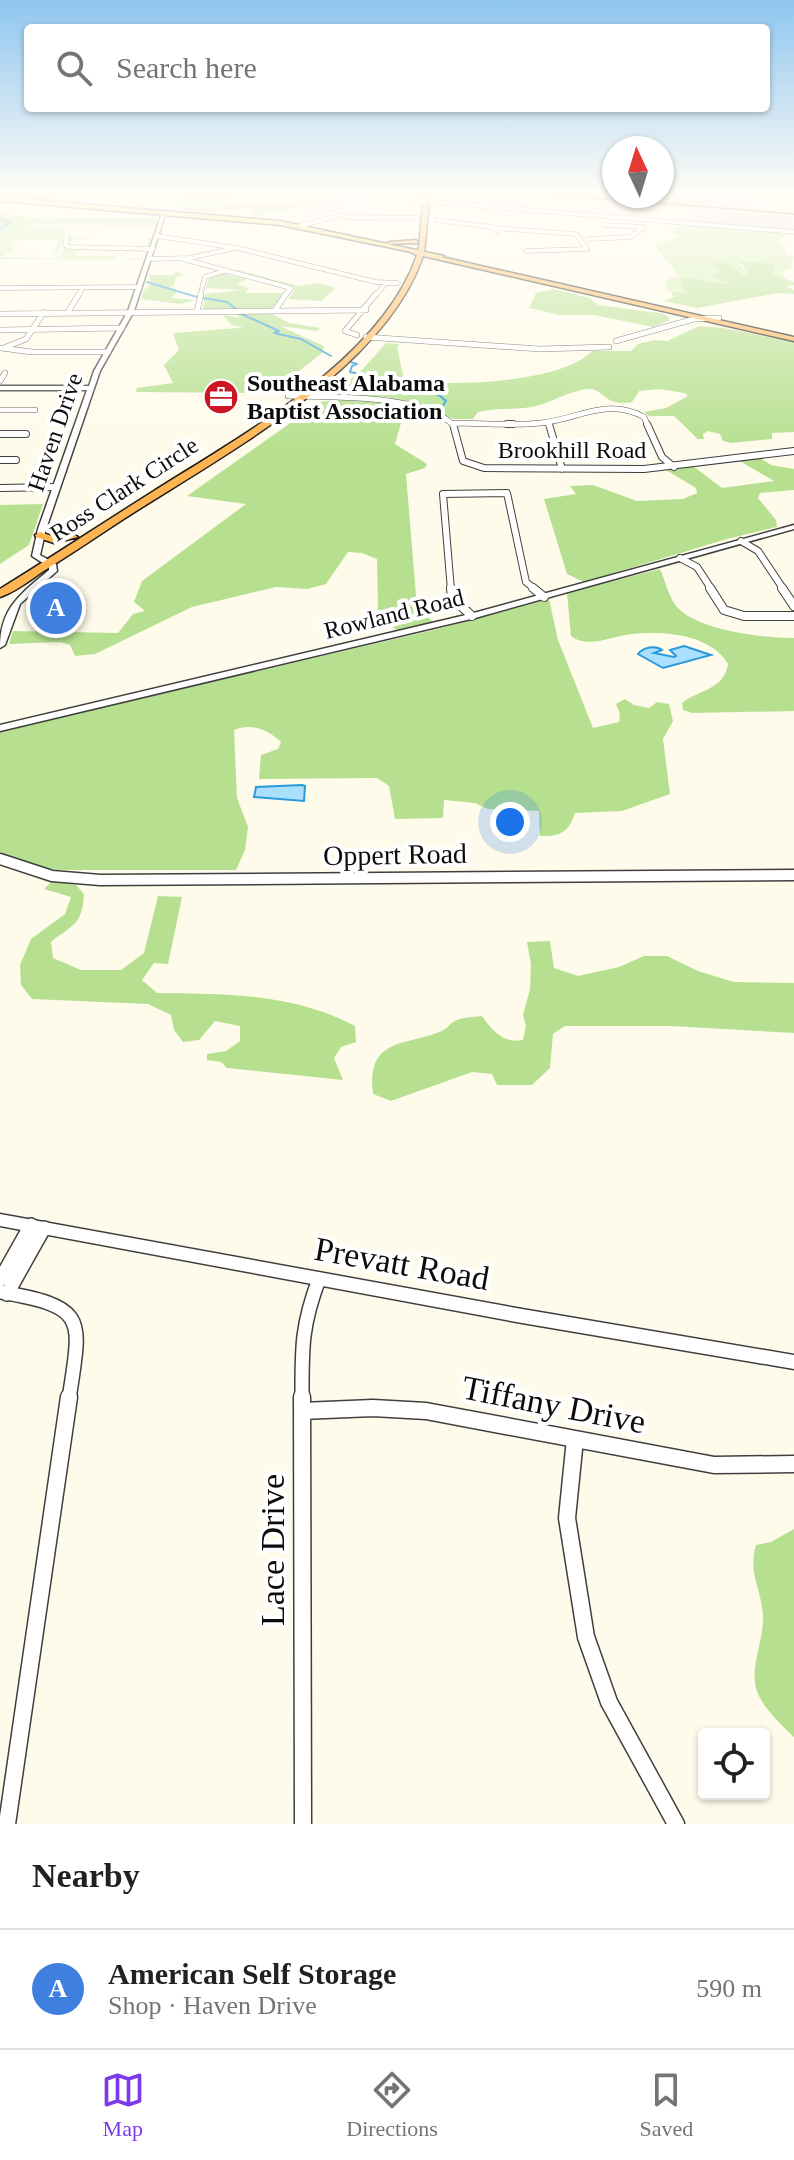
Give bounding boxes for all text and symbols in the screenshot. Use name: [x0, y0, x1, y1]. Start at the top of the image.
search box: [24, 24, 770, 112]
icon: search: [52, 46, 96, 90]
text: Search here: [116, 51, 257, 84]
north arrow: [602, 136, 674, 208]
street label: Haven Drive: [23, 369, 87, 495]
place label: Southeast Alabama Baptist Association: [247, 370, 445, 424]
office icon: Southeast Alabama Baptist Association: [202, 378, 240, 416]
street label: Ross Clark Circle: [45, 432, 203, 546]
street label: Brookhill Road: [498, 437, 646, 463]
pin: A: [30, 578, 82, 638]
street label: Rowland Road: [321, 584, 467, 644]
your location: [490, 802, 530, 842]
street label: Oppert Road: [323, 838, 467, 871]
street label: Prevatt Road: [312, 1230, 492, 1297]
street label: Tiffany Drive: [459, 1369, 649, 1440]
street label: Lace Drive: [254, 1474, 291, 1626]
map controls: [698, 1728, 770, 1800]
button: locate: [698, 1728, 770, 1800]
text: Nearby: [32, 1857, 140, 1894]
text: American Self Storage: [108, 1957, 396, 1990]
text: A: [49, 1974, 67, 2003]
text: 590 m: [696, 1974, 762, 2003]
text: Shop · Haven Drive: [108, 1991, 317, 2020]
tab: Map: [101, 2068, 145, 2142]
tab: Directions: [346, 2068, 438, 2142]
tab: Saved: [639, 2068, 693, 2142]

